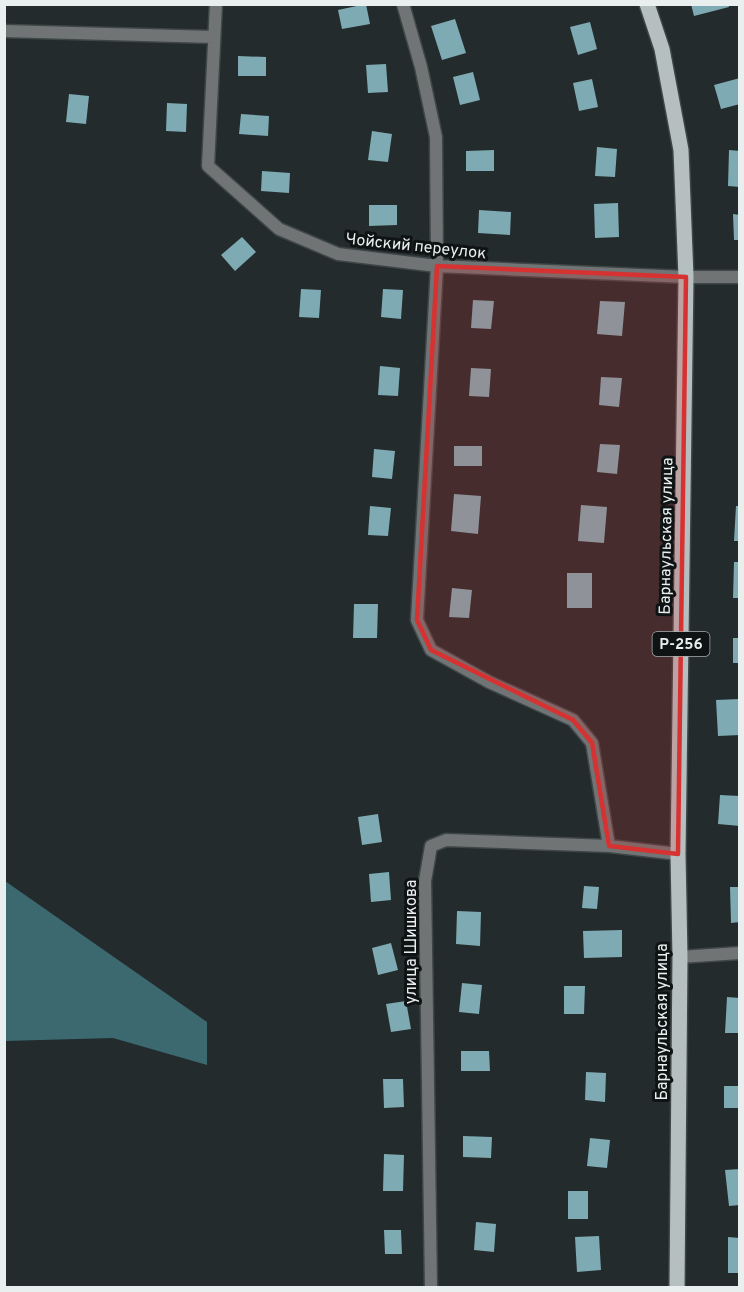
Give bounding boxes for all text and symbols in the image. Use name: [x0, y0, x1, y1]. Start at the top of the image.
street label: Чойский переулок: [344, 230, 487, 264]
street label: Барнаульская улица: [656, 457, 678, 615]
road number: Р-256: [652, 632, 710, 656]
street label: улица Шишкова: [402, 880, 422, 1004]
street label: Барнаульская улица: [653, 943, 673, 1101]

